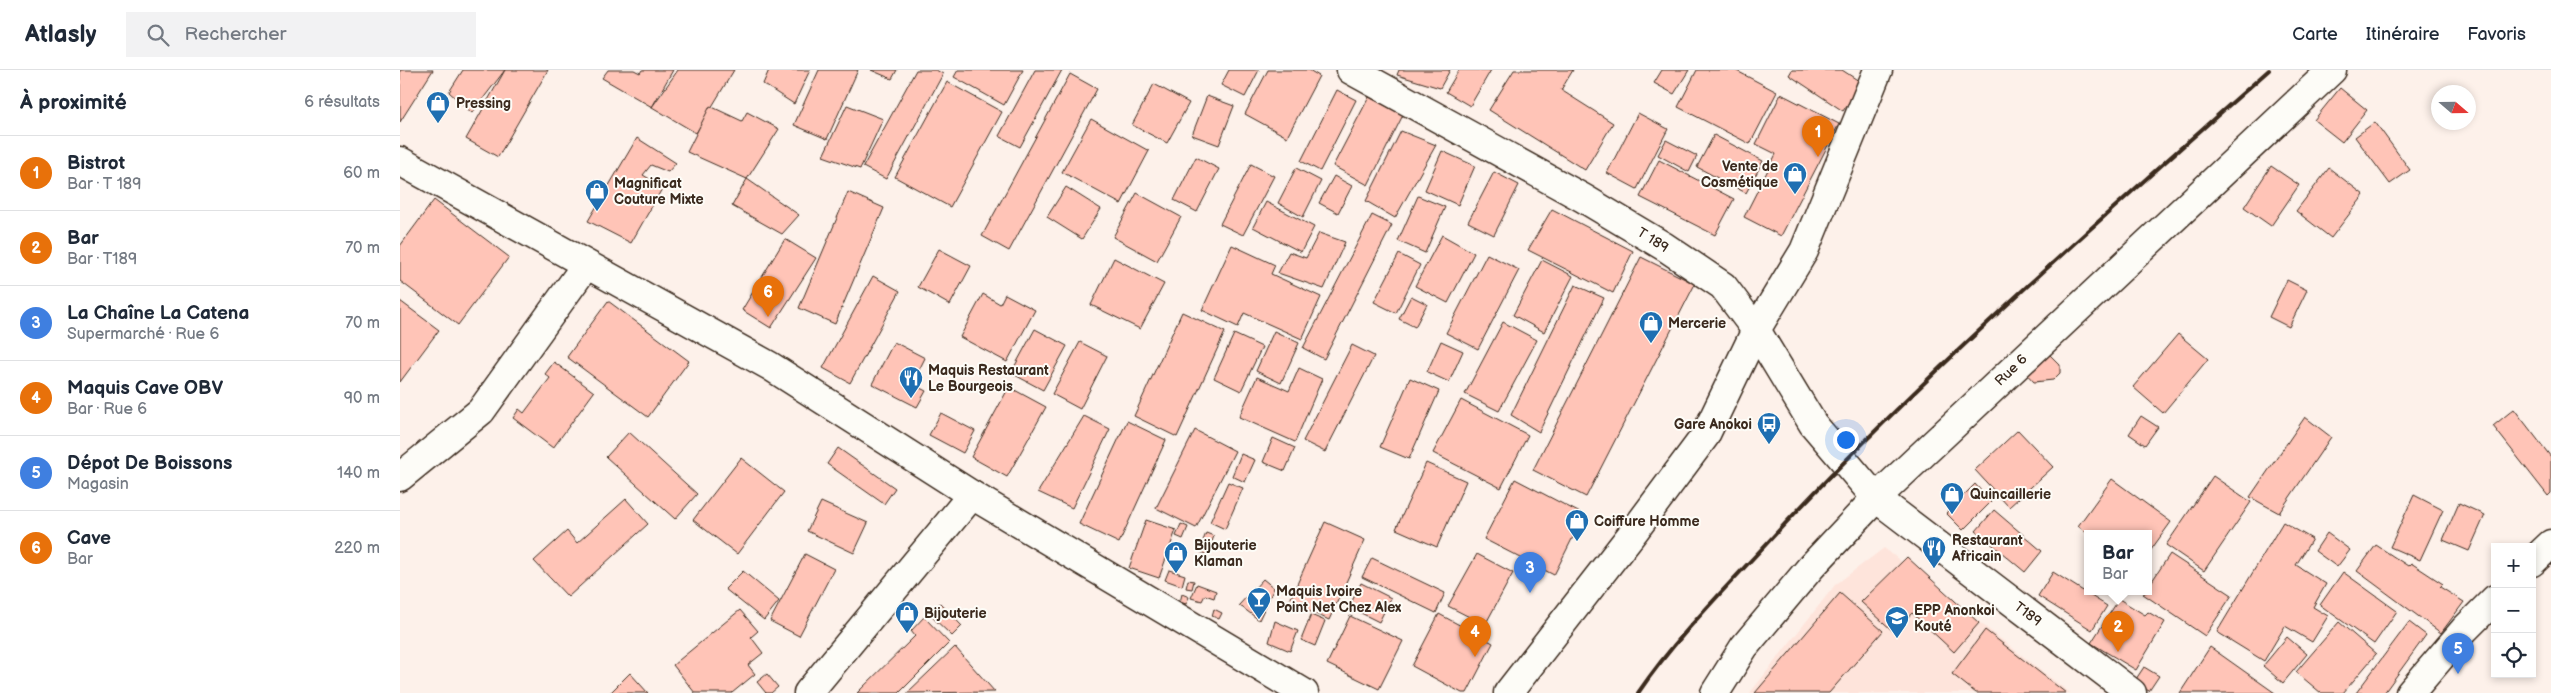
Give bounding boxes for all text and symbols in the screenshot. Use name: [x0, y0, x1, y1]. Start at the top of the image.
search box: [126, 12, 476, 57]
text: Atlasly: [25, 20, 96, 49]
icon: search: [144, 21, 172, 49]
text: Rechercher: [184, 23, 286, 46]
text: Carte: [2292, 24, 2338, 45]
text: Itinéraire: [2366, 24, 2439, 45]
text: Favoris: [2467, 24, 2526, 45]
north arrow: [2431, 85, 2476, 130]
text: À proximité: [20, 90, 127, 115]
shop icon: Pressing: [425, 90, 451, 124]
text: 6 résultats: [304, 93, 380, 112]
place label: Pressing: [456, 95, 511, 112]
pin: 1: [1802, 116, 1834, 157]
text: Bistrot: [67, 152, 125, 175]
place label: Vente de Cosmétique: [1701, 158, 1778, 191]
shop icon: Vente de Cosmétique: [1782, 161, 1808, 195]
text: 1: [33, 164, 39, 183]
text: 60 m: [343, 164, 380, 183]
text: Bar · T 189: [67, 175, 141, 194]
place label: Magnificat Couture Mixte: [614, 175, 704, 208]
shop icon: Magnificat Couture Mixte: [584, 178, 610, 212]
street label: T 189: [1634, 224, 1672, 256]
text: Bar: [67, 227, 99, 250]
text: 2: [31, 239, 41, 258]
text: 70 m: [345, 239, 380, 258]
text: Bar · T189: [67, 250, 137, 269]
pin: 6: [752, 276, 784, 317]
text: La Chaîne La Catena: [67, 302, 249, 325]
shop icon: Mercerie: [1638, 310, 1664, 344]
text: 3: [31, 314, 41, 333]
text: 70 m: [345, 314, 380, 333]
place label: Mercerie: [1668, 315, 1726, 332]
text: Supermarché · Rue 6: [67, 325, 219, 344]
street label: Rue 6: [1991, 350, 2031, 389]
place label: Maquis Restaurant Le Bourgeois: [928, 362, 1049, 395]
restaurant icon: Maquis Restaurant Le Bourgeois: [898, 365, 924, 399]
text: Maquis Cave OBV: [67, 377, 223, 400]
text: 4: [31, 389, 41, 408]
text: 90 m: [344, 389, 380, 408]
text: Bar · Rue 6: [67, 400, 147, 419]
bus stop icon: Gare Anokoi: [1756, 411, 1782, 445]
place label: Gare Anokoi: [1674, 416, 1752, 433]
your location: [1833, 427, 1859, 453]
text: Dépot De Boissons: [67, 452, 232, 475]
text: 5: [31, 464, 41, 483]
text: 140 m: [337, 464, 380, 483]
text: Magasin: [67, 475, 129, 494]
shop icon: Quincaillerie: [1939, 481, 1965, 515]
place label: Quincaillerie: [1970, 486, 2051, 503]
shop icon: Coiffure Homme: [1564, 508, 1590, 542]
place label: Coiffure Homme: [1594, 513, 1700, 530]
text: Cave: [67, 527, 111, 550]
popup: [2084, 530, 2152, 595]
place label: Restaurant Africain: [1951, 532, 2023, 565]
restaurant icon: Restaurant Africain: [1921, 535, 1947, 569]
place label: Bijouterie Klaman: [1194, 537, 1256, 570]
text: 6: [31, 539, 41, 558]
text: 220 m: [334, 539, 380, 558]
shop icon: Bijouterie Klaman: [1163, 540, 1189, 574]
text: Bar: [2102, 542, 2134, 565]
map controls: [2491, 543, 2536, 678]
button: +: [2491, 543, 2536, 588]
text: Bar: [67, 550, 93, 569]
pin: 3: [1514, 552, 1546, 593]
text: Bar: [2102, 565, 2128, 584]
place label: Maquis Ivoire Point Net Chez Alex: [1276, 583, 1402, 616]
bar icon: Maquis Ivoire Point Net Chez Alex: [1246, 586, 1272, 620]
button: −: [2491, 588, 2536, 633]
street label: T189: [2011, 598, 2045, 630]
shop icon: Bijouterie: [894, 600, 920, 634]
place label: EPP Anonkoi Kouté: [1914, 602, 1995, 635]
place label: Bijouterie: [924, 605, 986, 622]
school or university icon: EPP Anonkoi Kouté: [1884, 605, 1910, 639]
pin: 2: [2102, 611, 2134, 652]
pin: 4: [1459, 616, 1491, 657]
pin: 5: [2442, 633, 2474, 674]
button: locate: [2491, 633, 2536, 678]

